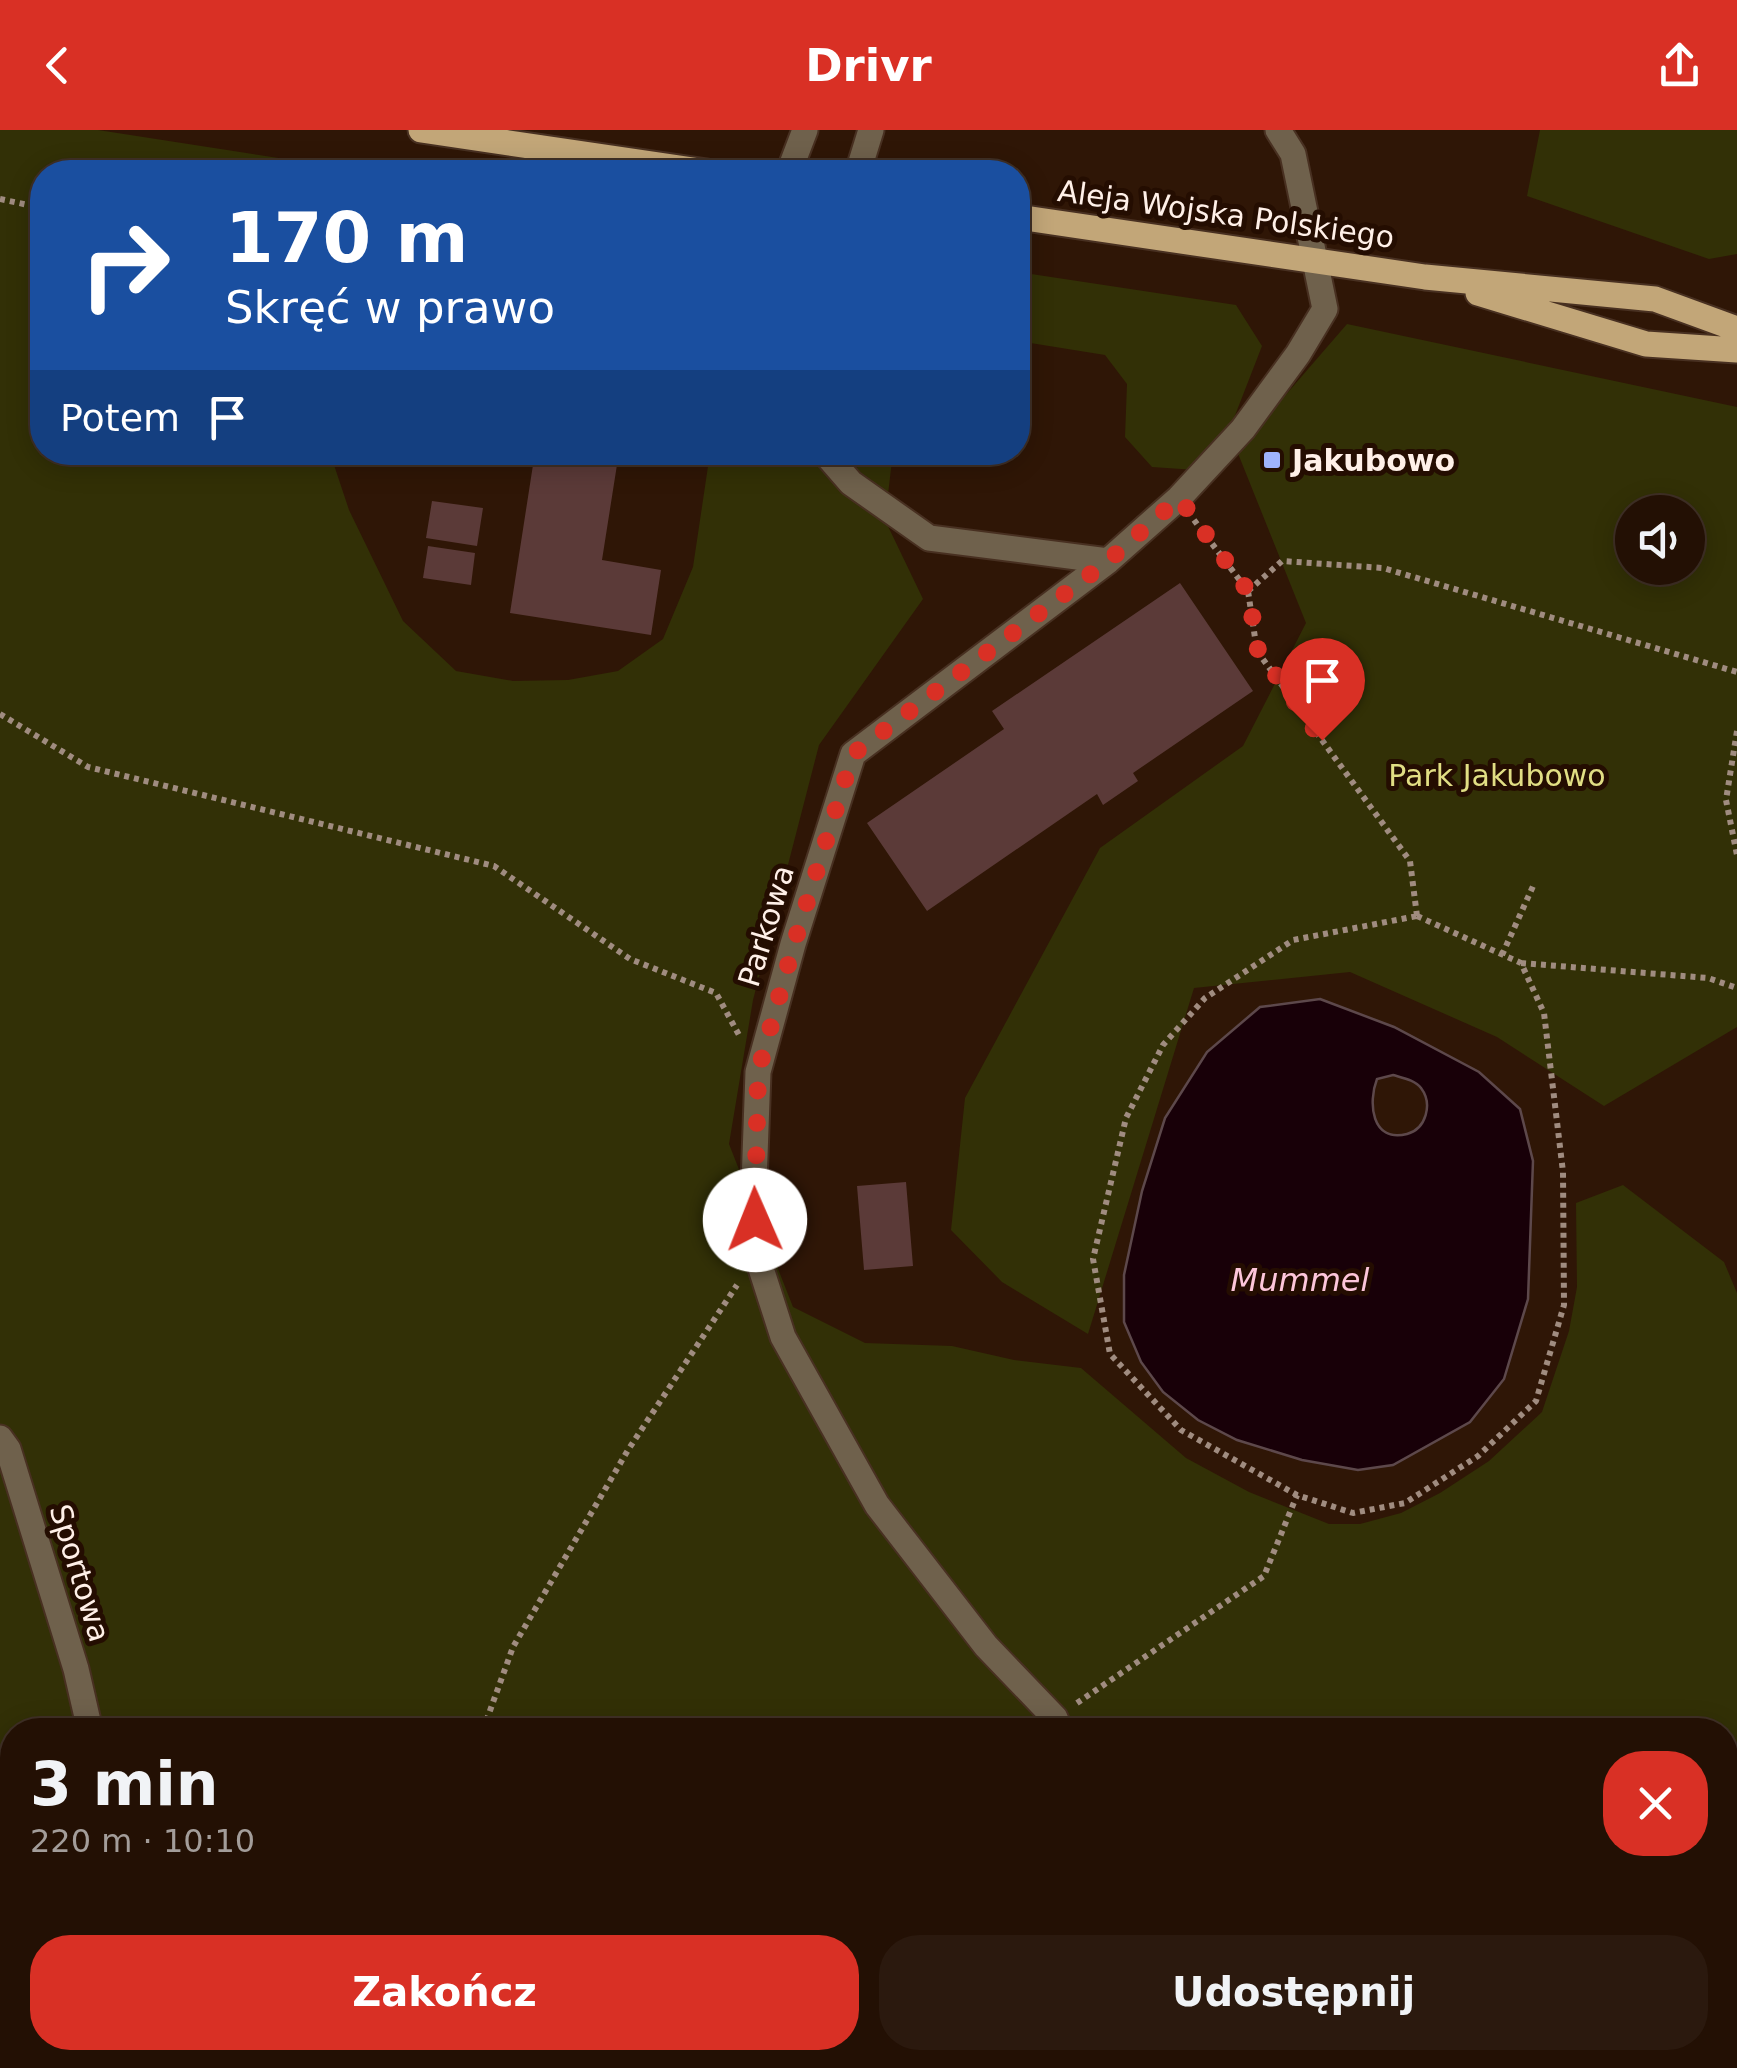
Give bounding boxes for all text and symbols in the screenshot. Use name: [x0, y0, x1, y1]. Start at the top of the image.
icon: back: [30, 38, 85, 93]
icon: share: [1652, 38, 1707, 93]
text: Drivr: [805, 39, 932, 92]
street label: Aleja Wojska Polskiego: [1055, 173, 1397, 255]
text: 170 m: [225, 197, 468, 279]
icon: right: [60, 200, 190, 330]
text: Skręć w prawo: [225, 281, 555, 334]
icon: arrive: [200, 390, 255, 445]
text: Potem: [60, 396, 180, 440]
place label: Jakubowo: [1290, 443, 1455, 478]
marker: Jakubowo: [1261, 449, 1283, 471]
map controls: [1615, 495, 1705, 585]
button: sound: [1615, 495, 1705, 585]
pin: [1280, 638, 1365, 741]
icon: arrive: [1295, 653, 1350, 708]
park label: Park Jakubowo: [1388, 758, 1606, 793]
street label: Parkowa: [731, 861, 801, 991]
position arrow: [703, 1168, 807, 1272]
water label: Mummel: [1231, 1261, 1370, 1299]
street label: Sportowa: [43, 1500, 117, 1646]
text: 3 min: [30, 1749, 218, 1819]
button: close: [1603, 1751, 1708, 1856]
text: 220 m · 10:10: [30, 1822, 255, 1860]
button: Zakończ: [30, 1935, 859, 2050]
button: Udostępnij: [879, 1935, 1708, 2050]

